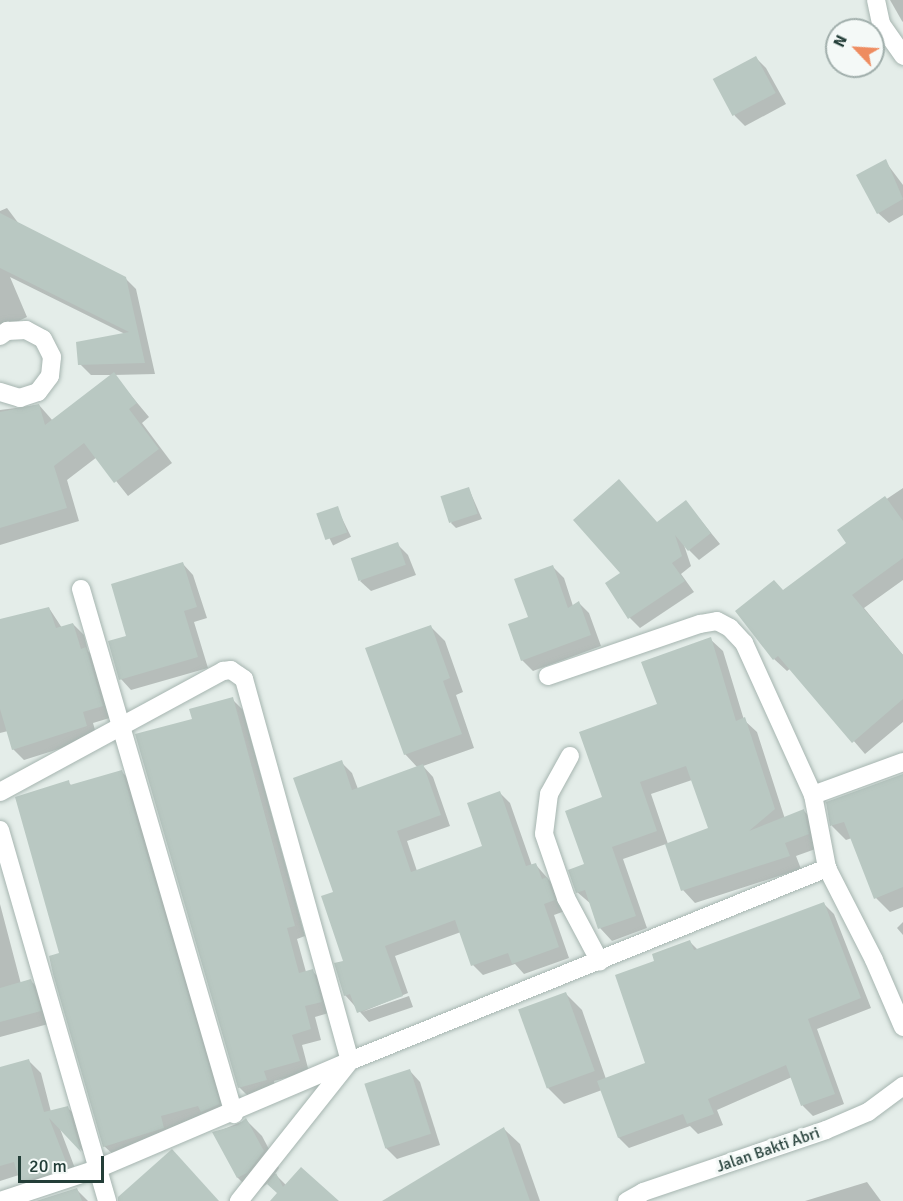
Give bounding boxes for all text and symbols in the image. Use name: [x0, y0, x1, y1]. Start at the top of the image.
north arrow: [825, 18, 885, 78]
text: N: [829, 32, 852, 51]
street label: Jalan Bakti Abri: [714, 1123, 822, 1177]
scale bar: [21, 1144, 106, 1182]
text: 20 m: [29, 1155, 67, 1177]

